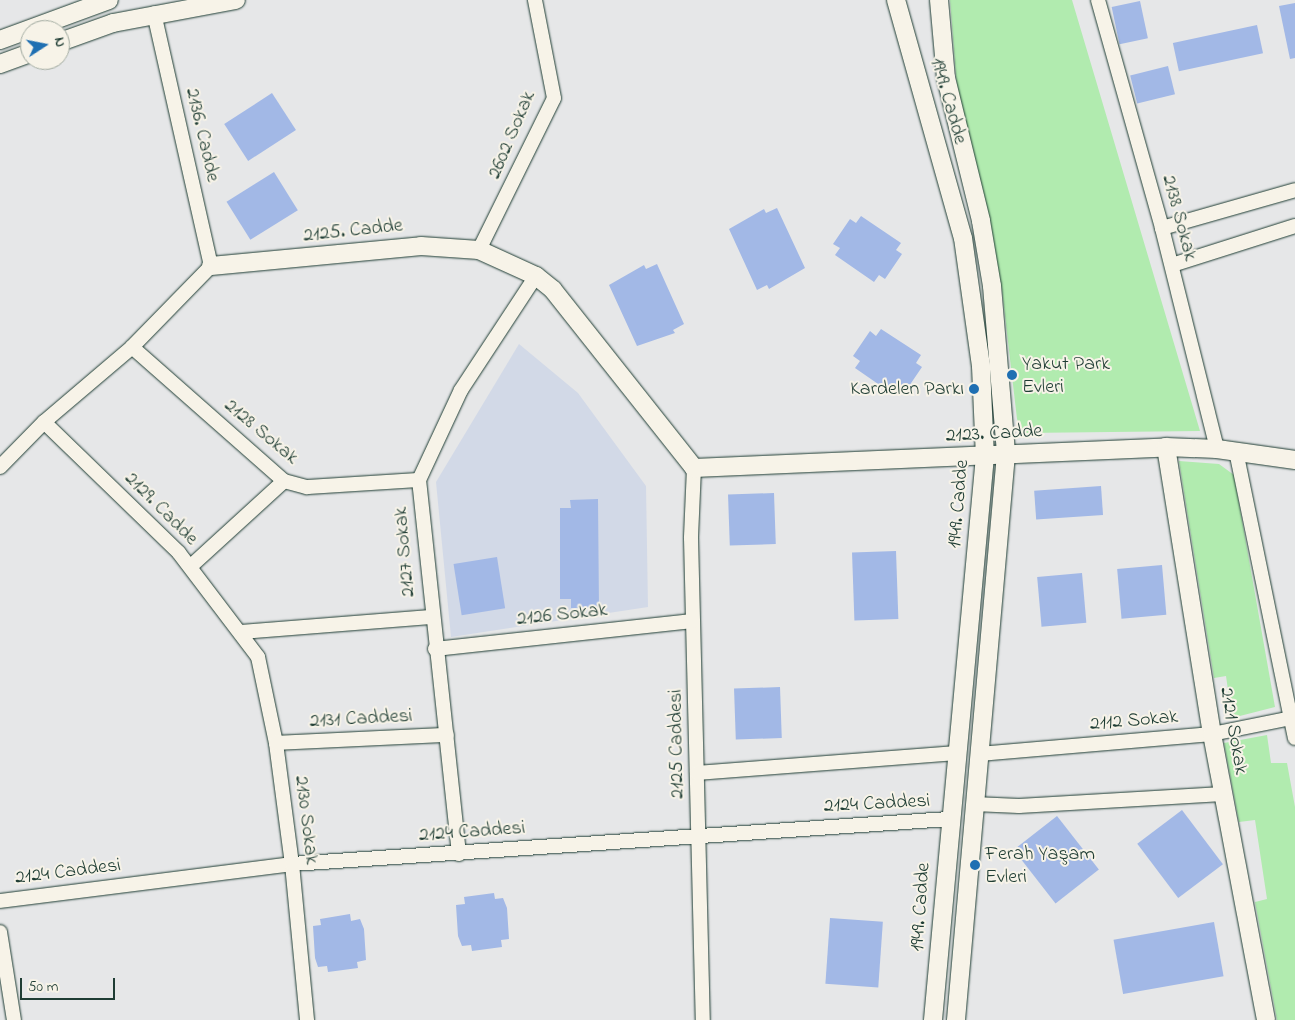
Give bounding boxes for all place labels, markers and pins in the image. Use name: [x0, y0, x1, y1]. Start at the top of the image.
place label: Yakut Park Evleri: [1022, 352, 1110, 399]
marker: Yakut Park Evleri: [1006, 369, 1018, 381]
place label: Kardelen Parkı: [850, 377, 964, 401]
marker: Kardelen Parkı: [968, 383, 980, 395]
place label: Ferah Yaşam Evleri: [985, 842, 1095, 889]
marker: Ferah Yaşam Evleri: [969, 859, 981, 871]

